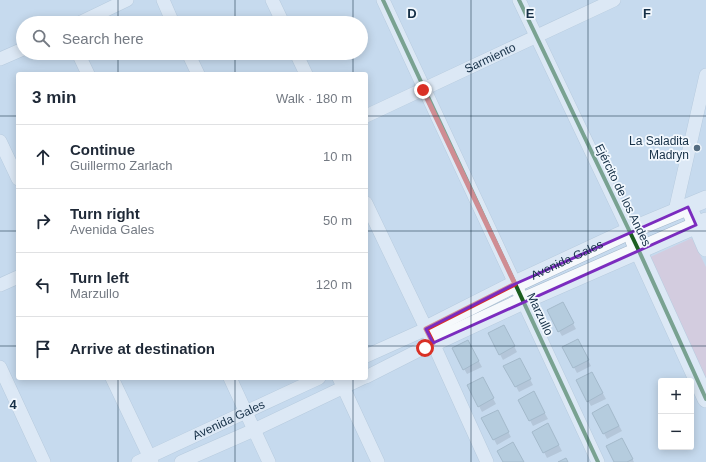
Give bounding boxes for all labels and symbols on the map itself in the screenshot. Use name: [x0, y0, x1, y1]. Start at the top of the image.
text: D: [407, 6, 417, 21]
text: E: [526, 6, 535, 21]
text: F: [643, 6, 651, 21]
street label: Sarmiento: [462, 40, 518, 76]
route end: [414, 81, 432, 99]
place label: La Saladita Madryn: [629, 134, 689, 162]
street label: Ejército de los Andes: [592, 142, 654, 248]
marker: La Saladita Madryn: [692, 143, 702, 153]
street label: Avenida Gales: [529, 237, 605, 283]
street label: Marzullo: [524, 290, 556, 338]
route start: [416, 339, 434, 357]
text: 4: [9, 397, 17, 412]
street label: Avenida Gales: [190, 397, 267, 443]

